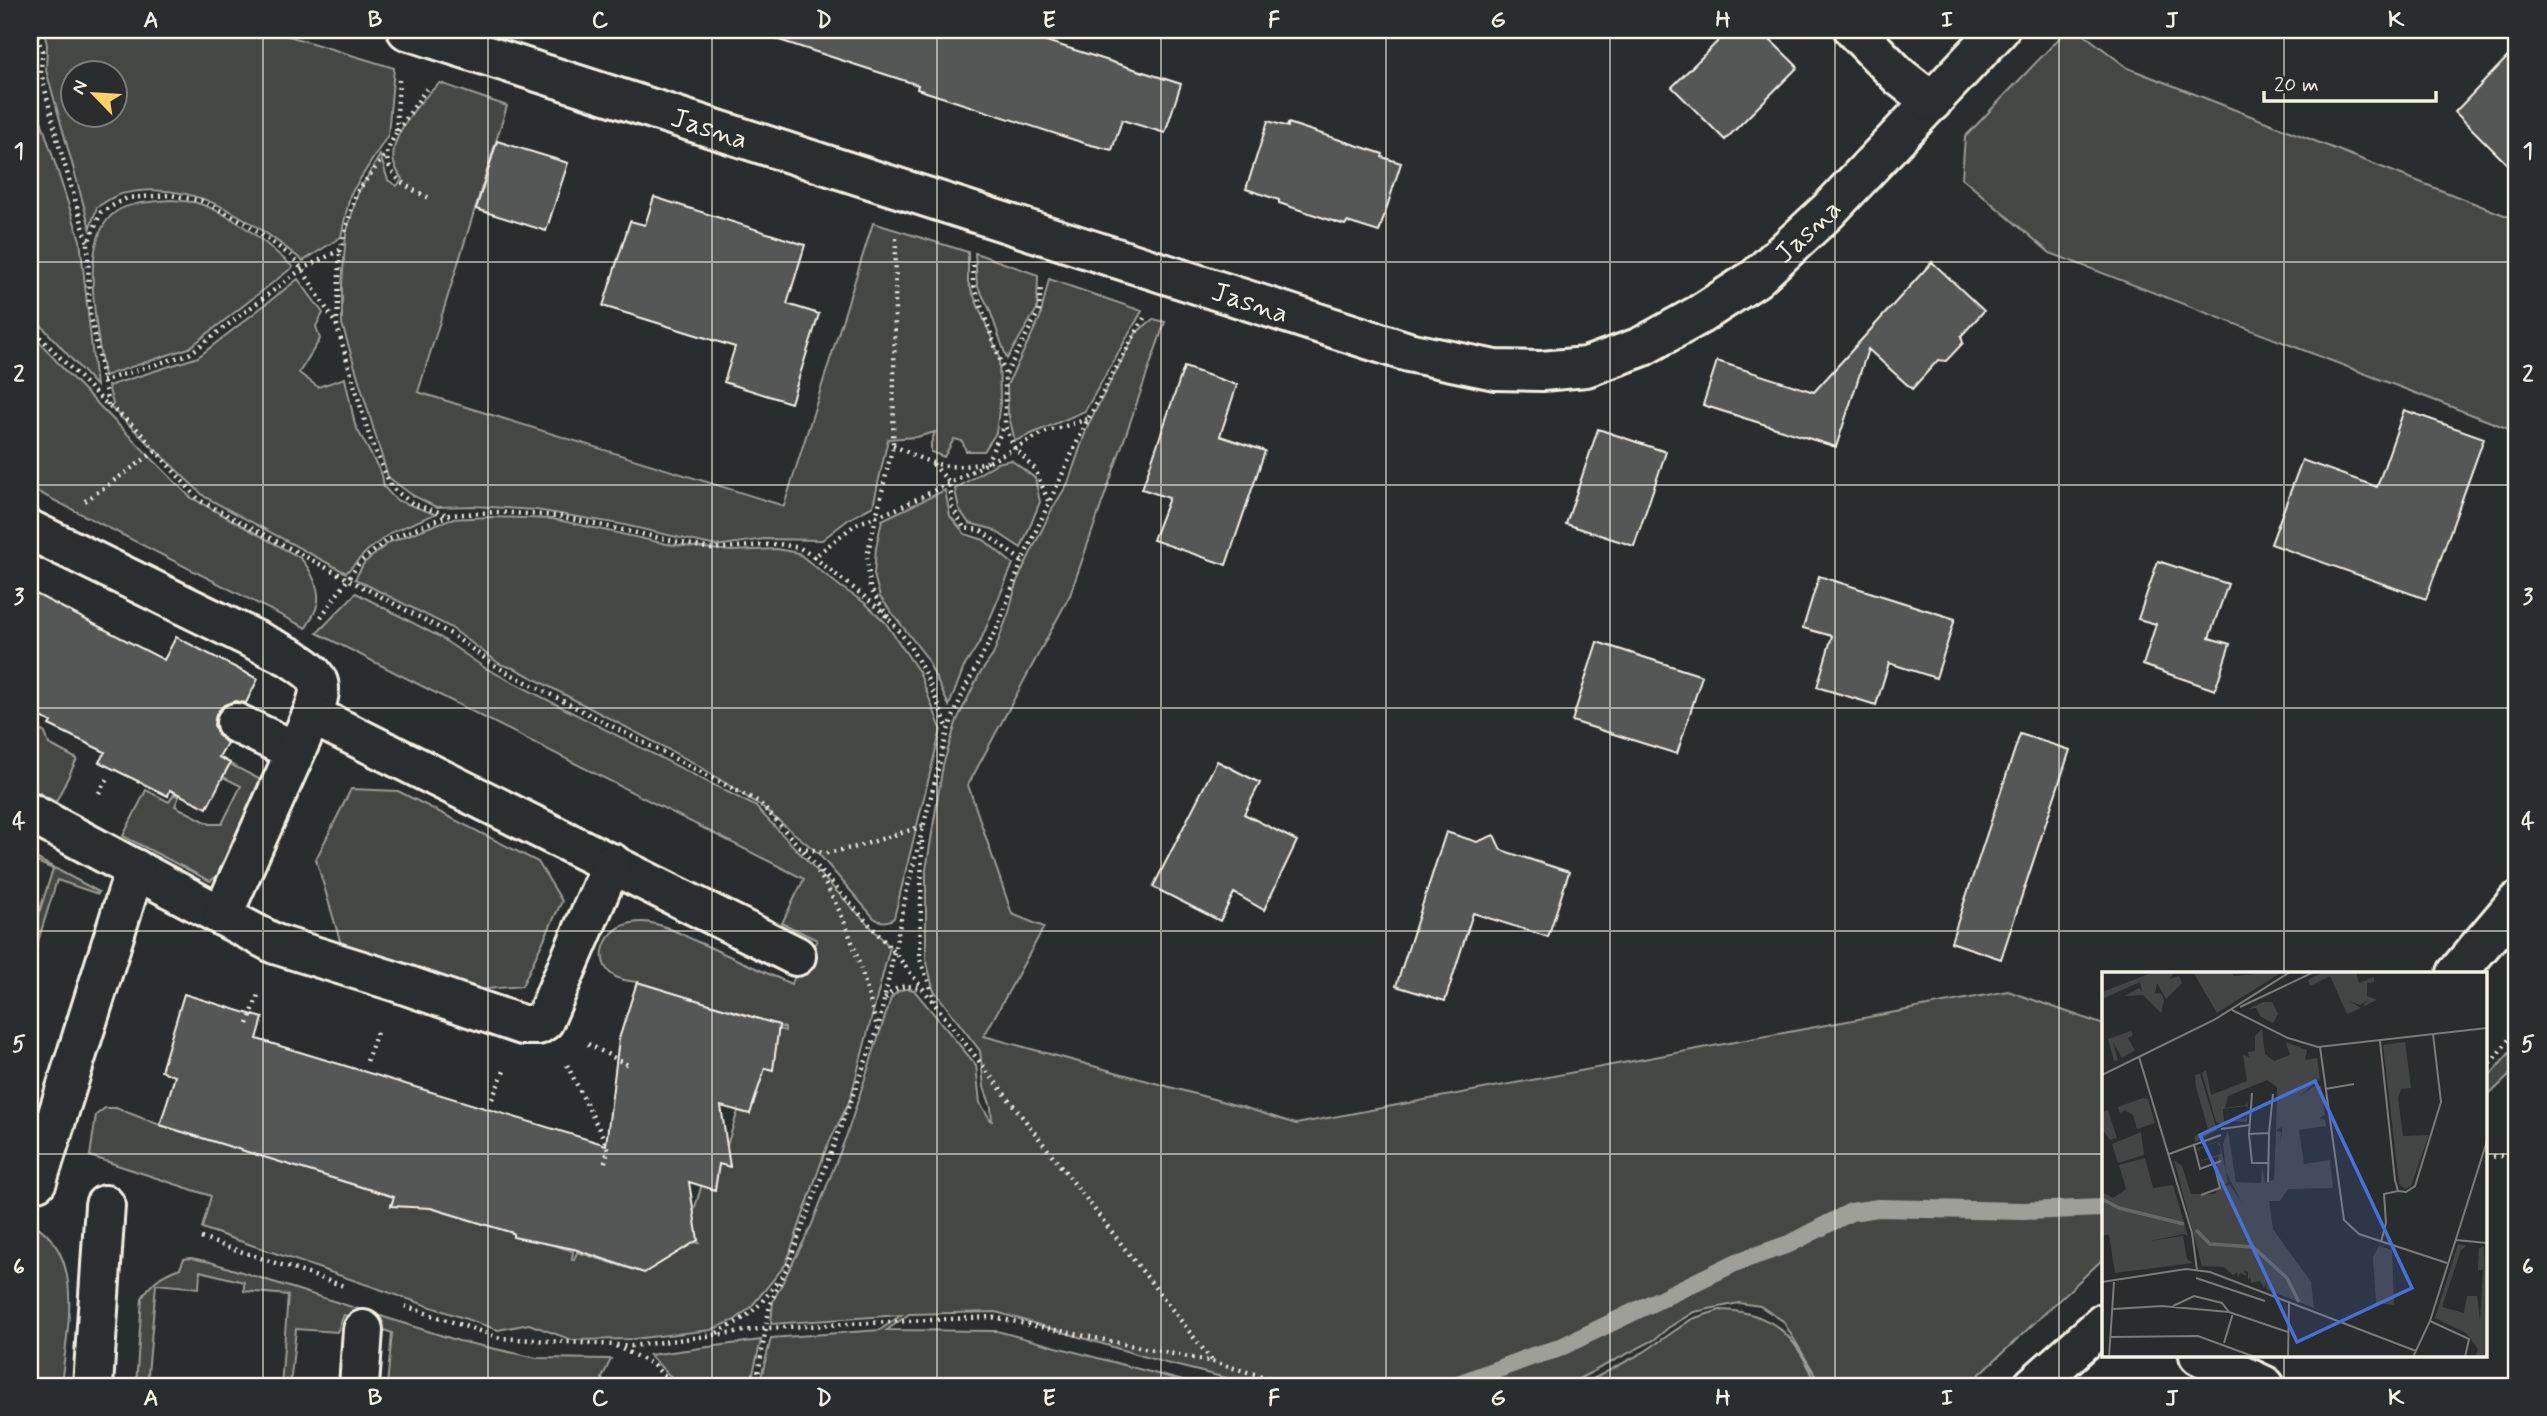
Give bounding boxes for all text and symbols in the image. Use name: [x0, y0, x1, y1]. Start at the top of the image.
text: A: [143, 6, 159, 36]
text: B: [368, 6, 383, 36]
text: C: [592, 6, 609, 36]
text: D: [816, 6, 832, 36]
text: E: [1042, 6, 1056, 36]
text: F: [1268, 6, 1280, 36]
text: G: [1490, 6, 1506, 36]
text: H: [1715, 6, 1731, 36]
text: I: [1941, 6, 1953, 36]
text: J: [2165, 6, 2179, 36]
text: K: [2388, 6, 2405, 36]
north arrow: [60, 60, 130, 130]
scale bar: [2264, 60, 2435, 104]
text: 20 m: [2274, 71, 2319, 99]
text: N: [66, 76, 94, 98]
street label: Jasna: [666, 100, 752, 159]
text: 1: [14, 137, 24, 167]
text: 1: [2523, 137, 2533, 167]
street label: Jasna: [1767, 192, 1851, 273]
street label: Jasna: [1207, 274, 1293, 333]
text: 2: [13, 360, 25, 390]
text: 2: [2522, 360, 2534, 390]
text: 3: [14, 583, 25, 613]
text: 3: [2523, 583, 2534, 613]
text: 4: [12, 807, 26, 837]
text: 4: [2521, 807, 2535, 837]
inset map: [2102, 972, 2488, 1356]
text: 5: [12, 1030, 26, 1060]
text: 5: [2521, 1030, 2535, 1060]
text: 6: [13, 1253, 25, 1283]
text: 6: [2522, 1253, 2534, 1283]
text: A: [143, 1384, 159, 1414]
text: B: [368, 1384, 383, 1414]
text: C: [592, 1384, 609, 1414]
text: D: [816, 1384, 832, 1414]
text: E: [1042, 1384, 1056, 1414]
text: F: [1268, 1384, 1280, 1414]
text: G: [1490, 1384, 1506, 1414]
text: H: [1715, 1384, 1731, 1414]
text: I: [1941, 1384, 1953, 1414]
text: J: [2165, 1384, 2179, 1414]
text: K: [2388, 1384, 2405, 1414]

